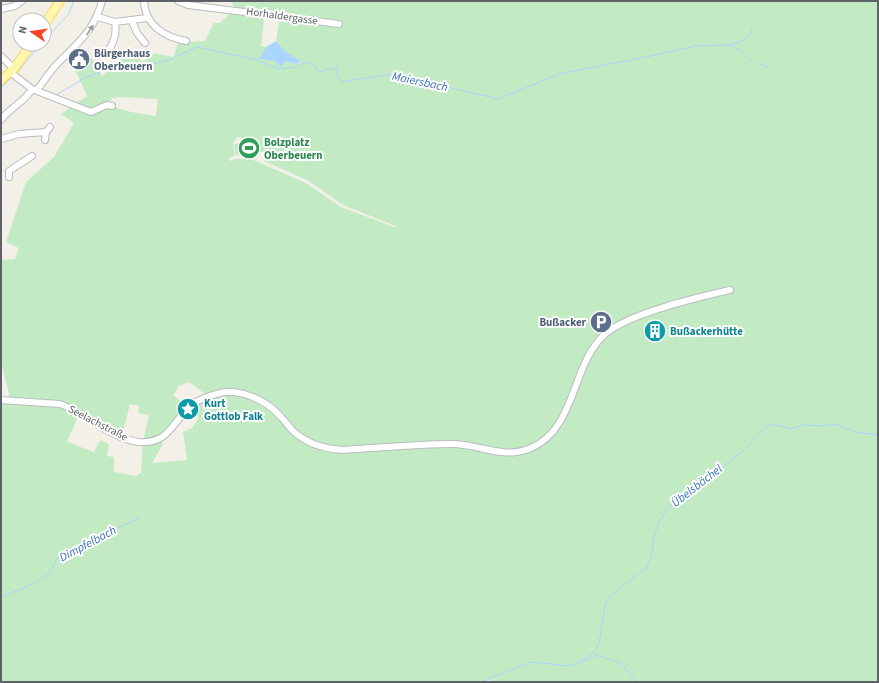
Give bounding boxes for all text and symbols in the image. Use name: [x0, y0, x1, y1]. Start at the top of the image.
street label: Horhaldergasse: [245, 4, 319, 29]
north arrow: [12, 12, 52, 52]
one-way arrow: [86, 24, 94, 35]
text: N: [15, 25, 31, 35]
public building icon: Bürgerhaus Oberbeuern: [66, 46, 92, 72]
place label: Bürgerhaus Oberbeuern: [94, 46, 153, 74]
water label: Maiersbach: [390, 68, 450, 96]
sports icon: Bolzplatz Oberbeuern: [236, 135, 262, 161]
place label: Bolzplatz Oberbeuern: [264, 135, 323, 163]
parking icon: Bußacker: [588, 309, 614, 335]
place label: Bußacker: [539, 315, 587, 330]
building icon: Bußackerhütte: [642, 318, 668, 344]
place label: Bußackerhütte: [670, 324, 743, 339]
place icon: Kurt Gottlob Falk: [175, 396, 201, 422]
place label: Kurt Gottlob Falk: [204, 396, 263, 424]
street label: Seelachstraße: [66, 402, 131, 445]
water label: Übelsbächel: [668, 461, 726, 511]
water label: Dimpfelbach: [56, 522, 120, 566]

